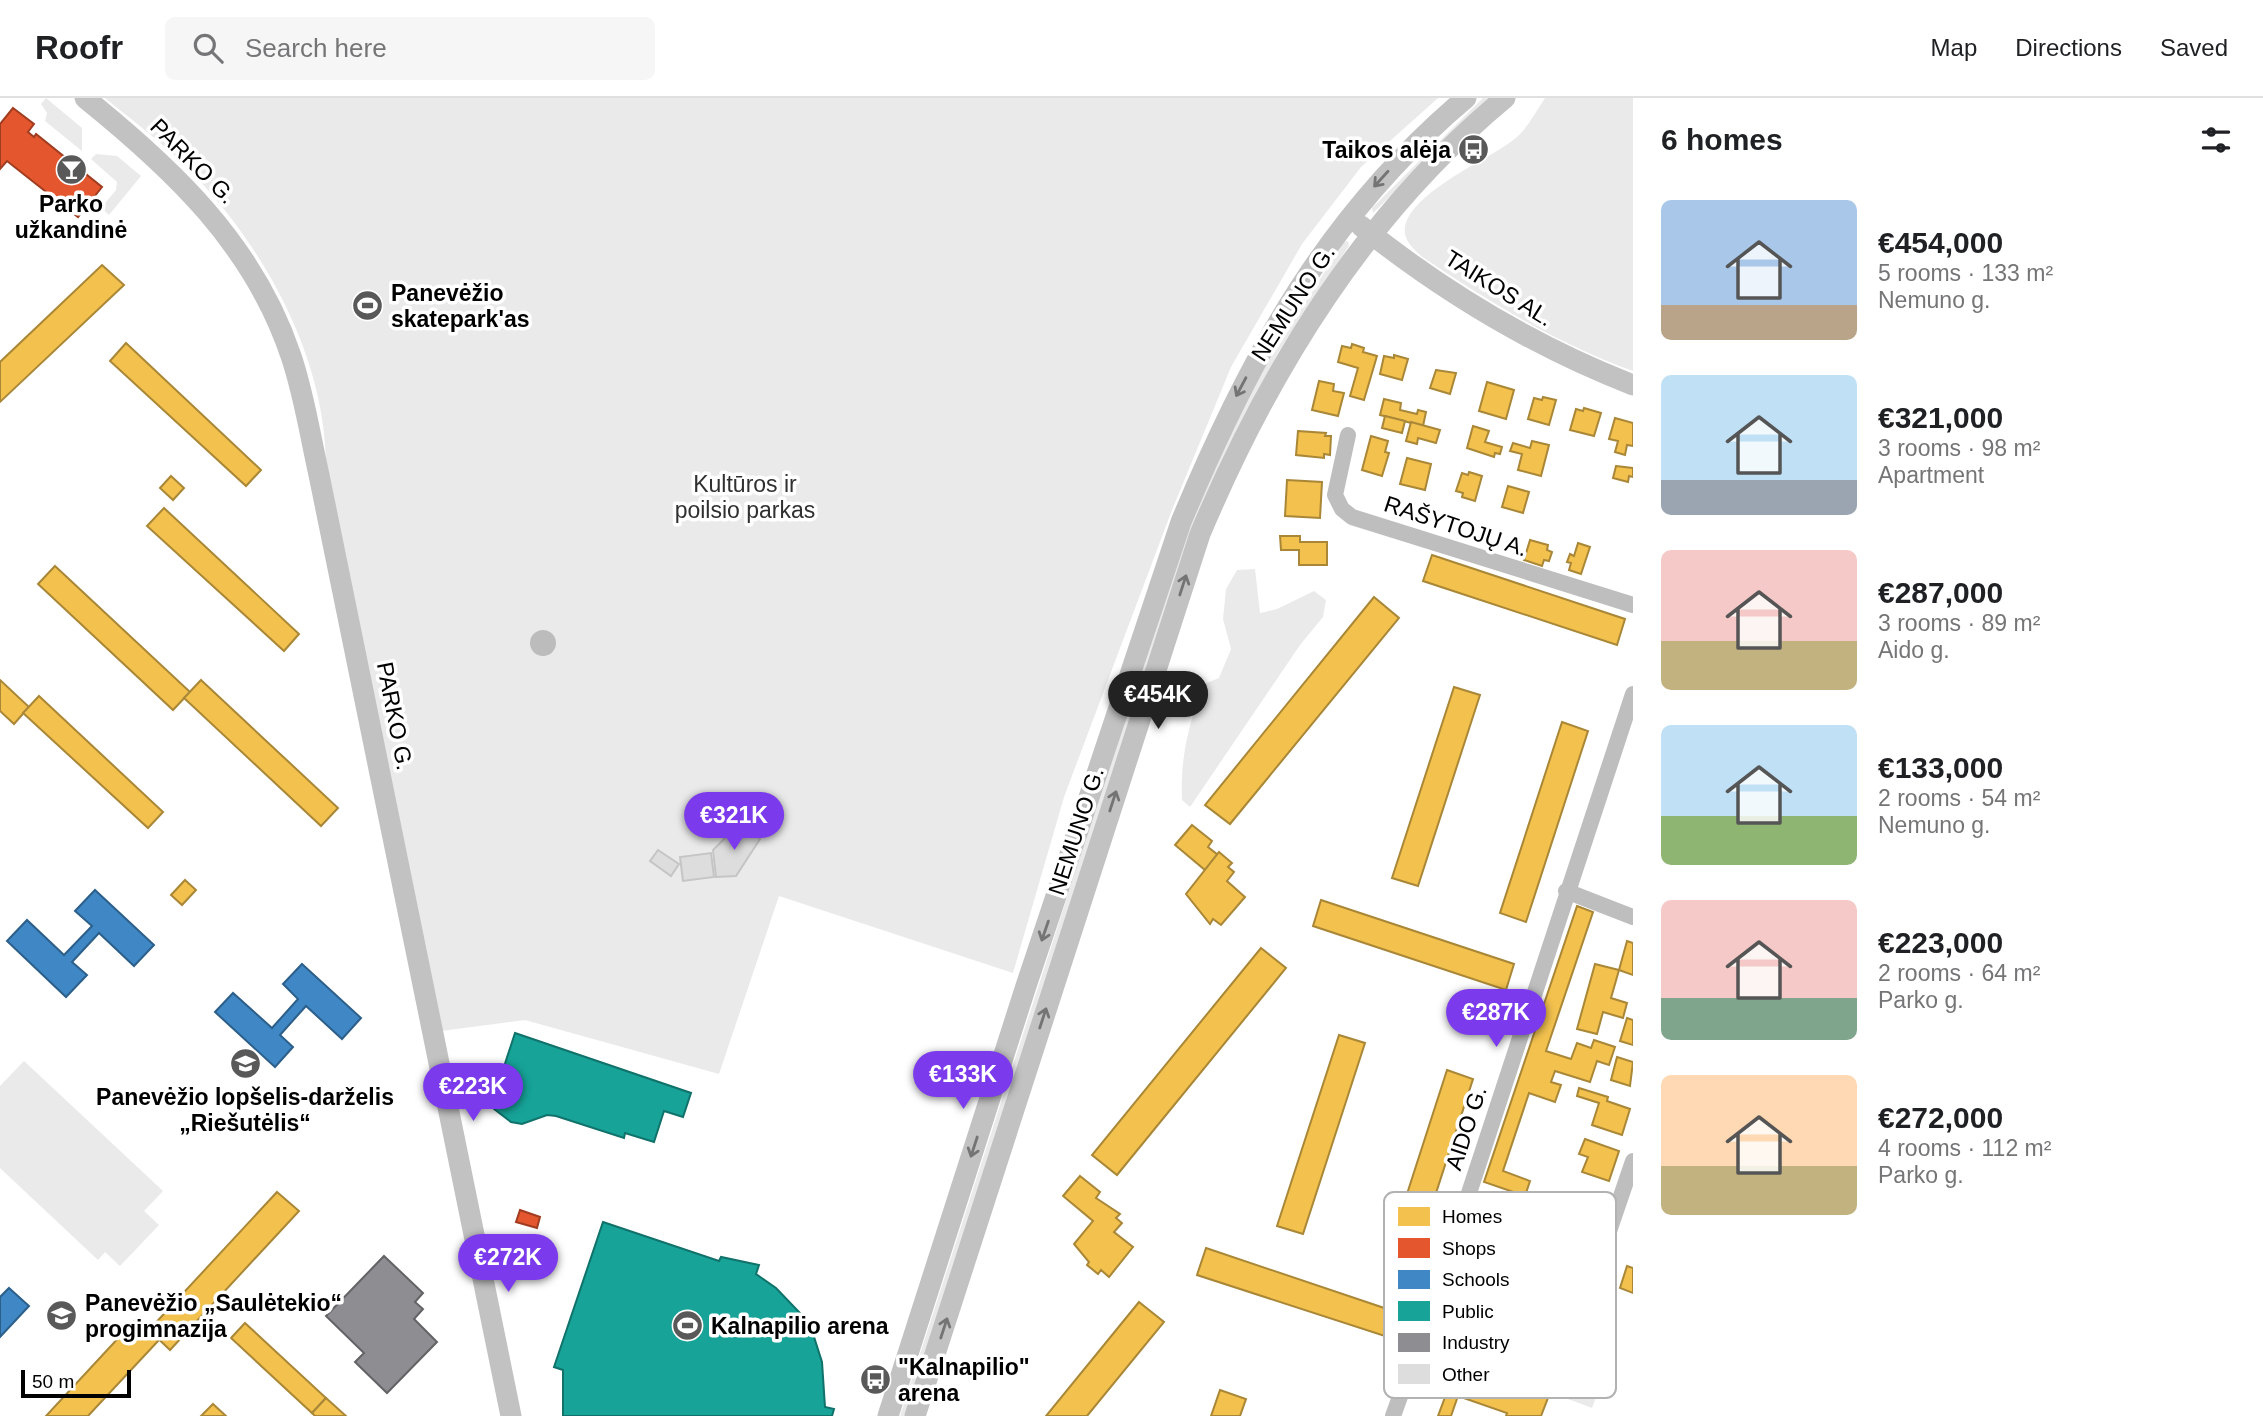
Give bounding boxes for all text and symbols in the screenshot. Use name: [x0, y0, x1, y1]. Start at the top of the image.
search box: [165, 17, 655, 80]
text: Roofr: [35, 29, 123, 66]
icon: search: [189, 29, 227, 67]
text: Search here: [245, 33, 387, 63]
text: Map: [1931, 34, 1977, 61]
text: Directions: [2015, 34, 2122, 61]
text: Saved: [2160, 34, 2228, 61]
street label: PARKO G.: [145, 113, 241, 209]
icon: filters: [2197, 121, 2235, 159]
text: 6 homes: [1661, 123, 1783, 156]
bus stop icon: Taikos alėja: [1457, 133, 1491, 167]
place label: Taikos alėja: [1322, 137, 1451, 163]
bar icon: Parko užkandinė: [54, 153, 88, 187]
one-way arrow: [1373, 169, 1389, 187]
place label: Parko užkandinė: [15, 191, 127, 243]
text: €454,000: [1878, 226, 2003, 259]
icon: home: [1717, 228, 1801, 312]
street label: NEMUNO G.: [1246, 240, 1340, 366]
street label: TAIKOS AL.: [1440, 245, 1558, 331]
text: 5 rooms · 133 m²: [1878, 260, 2053, 286]
place label: Panevėžio skatepark'as: [391, 280, 529, 332]
text: Nemuno g.: [1878, 287, 1991, 313]
sports icon: Panevėžio skatepark'as: [351, 289, 385, 323]
one-way arrow: [1233, 376, 1247, 397]
text: €321,000: [1878, 401, 2003, 434]
icon: home: [1717, 403, 1801, 487]
text: 3 rooms · 98 m²: [1878, 435, 2040, 461]
text: Apartment: [1878, 462, 1984, 488]
park label: Kultūros ir poilsio parkas: [675, 471, 815, 523]
street label: RAŠYTOJŲ A.: [1381, 490, 1531, 561]
one-way arrow: [1177, 574, 1190, 596]
text: €287,000: [1878, 576, 2003, 609]
icon: home: [1717, 578, 1801, 662]
text: 3 rooms · 89 m²: [1878, 610, 2040, 636]
text: Aido g.: [1878, 637, 1950, 663]
street label: PARKO G.: [372, 660, 418, 772]
pin: €454K: [1109, 672, 1207, 731]
text: €454K: [1124, 681, 1192, 707]
text: €133,000: [1878, 751, 2003, 784]
icon: home: [1717, 753, 1801, 837]
street label: NEMUNO G.: [1043, 764, 1109, 898]
text: 2 rooms · 54 m²: [1878, 785, 2040, 811]
one-way arrow: [1108, 791, 1120, 813]
pin: €321K: [685, 792, 783, 852]
text: €321K: [700, 802, 768, 828]
text: Nemuno g.: [1878, 812, 1991, 838]
one-way arrow: [1038, 920, 1051, 942]
text: €223,000: [1878, 926, 2003, 959]
icon: home: [1717, 928, 1801, 1012]
text: 2 rooms · 64 m²: [1878, 960, 2040, 986]
text: Parko g.: [1878, 987, 1964, 1013]
pin: €287K: [1447, 990, 1545, 1049]
text: €287K: [1462, 999, 1530, 1025]
one-way arrow: [1038, 1007, 1051, 1029]
school or university icon: Panevėžio lopšelis-darželis „Riešutėlis“: [228, 1046, 262, 1080]
pin: €133K: [914, 1052, 1012, 1111]
text: €133K: [929, 1061, 997, 1087]
pin: €223K: [424, 1063, 522, 1123]
text: €223K: [439, 1073, 507, 1099]
street label: AIDO G.: [1440, 1083, 1492, 1173]
place label: Panevėžio lopšelis-darželis „Riešutėlis“: [96, 1084, 394, 1136]
text: €272,000: [1878, 1101, 2003, 1134]
icon: home: [1717, 1103, 1801, 1187]
text: 4 rooms · 112 m²: [1878, 1135, 2051, 1161]
one-way arrow: [966, 1136, 979, 1158]
text: Parko g.: [1878, 1162, 1964, 1188]
legend: [1384, 1192, 1616, 1398]
text: Homes: [1442, 1206, 1502, 1227]
pin: €272K: [459, 1234, 557, 1294]
text: Shops: [1442, 1238, 1496, 1259]
text: €272K: [474, 1244, 542, 1270]
text: Schools: [1442, 1269, 1510, 1290]
place label: Panevėžio „Saulėtekio“ progimnazija: [85, 1290, 342, 1342]
school or university icon: Panevėžio „Saulėtekio“ progimnazija: [45, 1299, 79, 1333]
text: Public: [1442, 1301, 1494, 1322]
sports icon: Kalnapilio arena: [671, 1309, 705, 1343]
place label: Kalnapilio arena: [711, 1313, 889, 1339]
one-way arrow: [938, 1317, 951, 1339]
text: Industry: [1442, 1332, 1510, 1353]
place label: "Kalnapilio" arena: [898, 1354, 1030, 1406]
bus stop icon: "Kalnapilio" arena: [858, 1363, 892, 1397]
text: Other: [1442, 1364, 1490, 1385]
scale bar: [21, 1367, 131, 1399]
text: 50 m: [32, 1371, 74, 1392]

